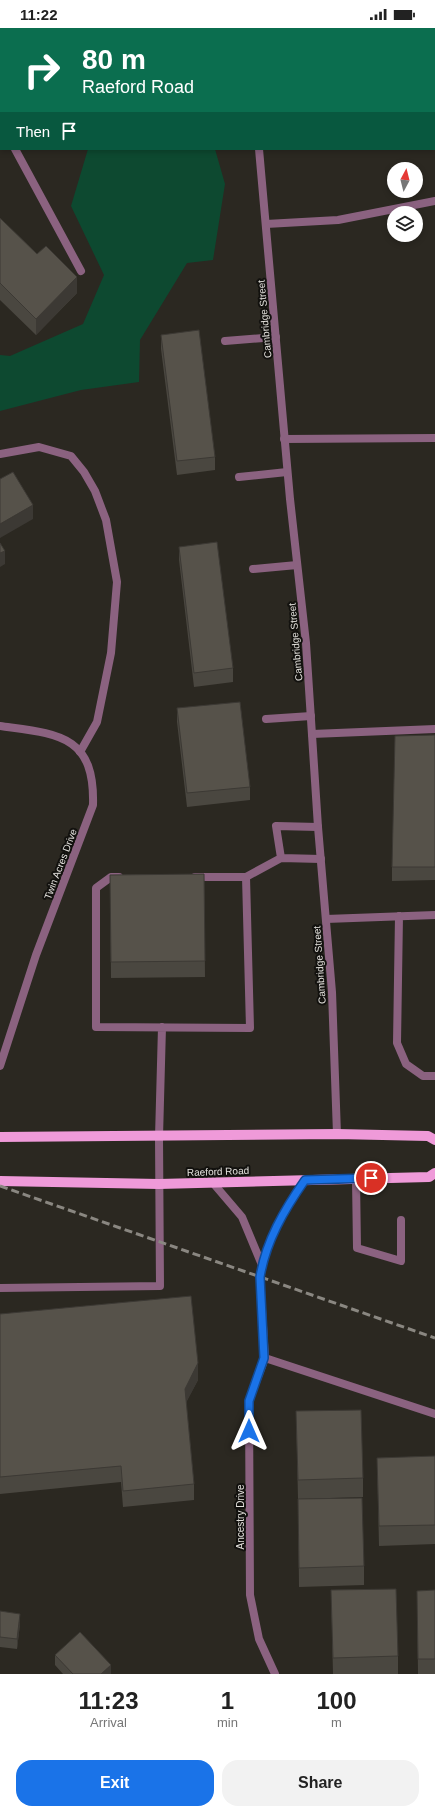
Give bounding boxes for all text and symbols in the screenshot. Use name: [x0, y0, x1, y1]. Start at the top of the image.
text: 11:22: [20, 6, 58, 23]
icon: right: [16, 44, 68, 96]
text: 80 m: [82, 44, 146, 75]
text: Raeford Road: [82, 77, 194, 97]
icon: arrive: [58, 120, 80, 142]
text: Then: [16, 123, 50, 140]
north arrow: [387, 162, 423, 198]
map controls: [387, 162, 423, 242]
button: layers: [387, 206, 423, 242]
street label: Cambridge Street: [256, 279, 273, 358]
street label: Cambridge Street: [287, 602, 304, 681]
street label: Twin Acres Drive: [42, 827, 79, 901]
street label: Cambridge Street: [311, 925, 328, 1004]
pin: [354, 1161, 388, 1195]
street label: Raeford Road: [187, 1165, 249, 1178]
icon: arrive: [360, 1167, 382, 1189]
position arrow: [228, 1410, 270, 1452]
street label: Ancestry Drive: [235, 1484, 246, 1550]
text: 11:23: [78, 1687, 139, 1714]
text: 1: [221, 1687, 234, 1714]
text: 100: [316, 1687, 357, 1714]
text: Arrival: [90, 1715, 127, 1730]
text: min: [217, 1715, 238, 1730]
text: m: [331, 1715, 342, 1730]
button: Exit: [16, 1760, 214, 1806]
button: Share: [222, 1760, 419, 1806]

